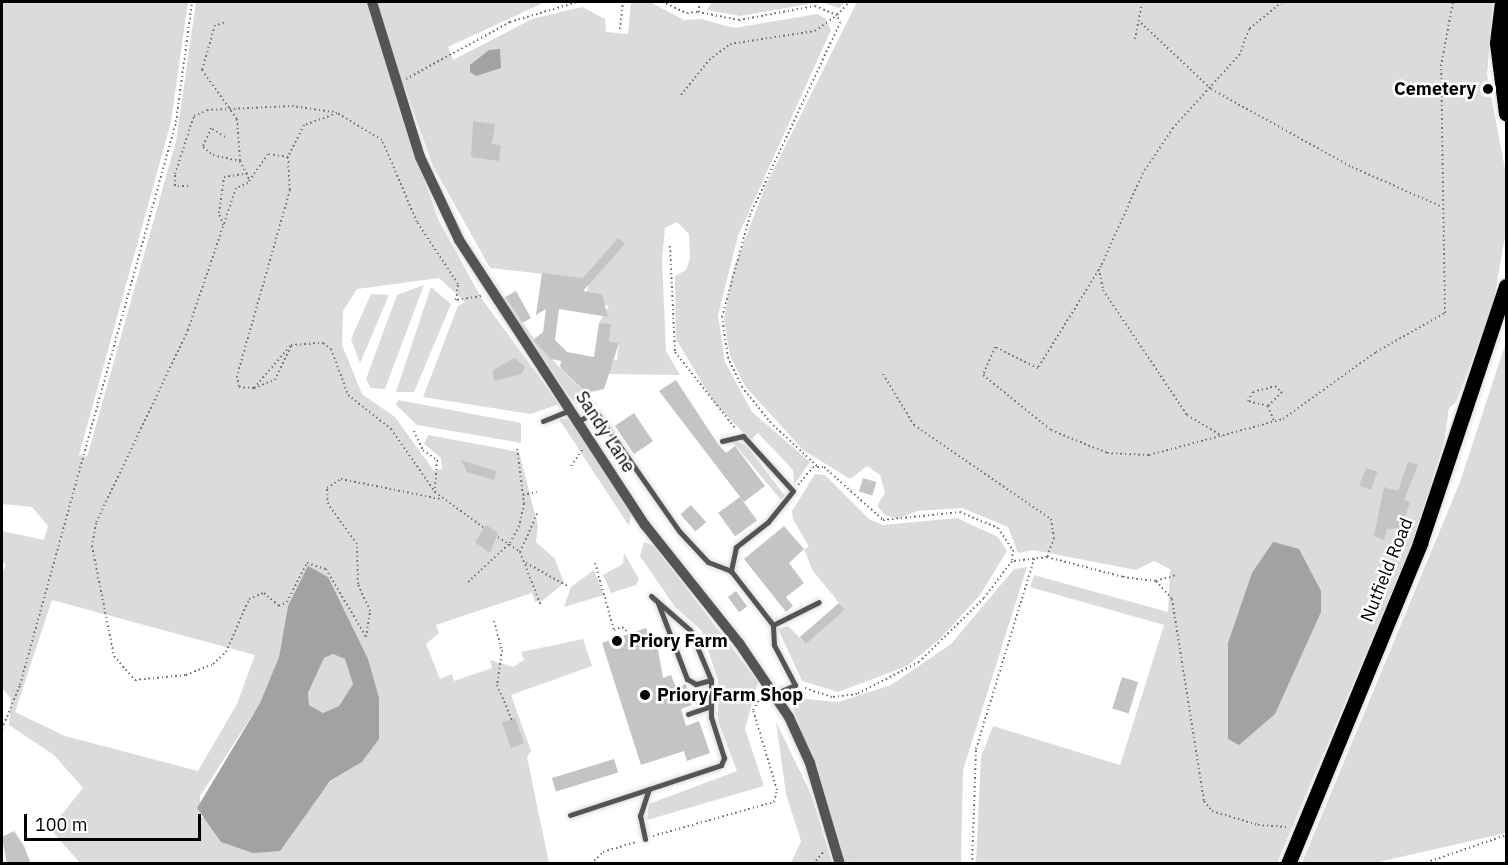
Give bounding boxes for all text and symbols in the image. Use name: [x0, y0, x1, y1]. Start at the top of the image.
place label: Cemetery: [1394, 78, 1476, 100]
marker: Cemetery: [1481, 82, 1495, 96]
street label: Sandy Lane: [571, 387, 639, 477]
street label: Nutfield Road: [1356, 515, 1418, 625]
place label: Priory Farm: [629, 630, 728, 652]
marker: Priory Farm: [610, 634, 624, 648]
place label: Priory Farm Shop: [657, 684, 803, 706]
marker: Priory Farm Shop: [638, 688, 652, 702]
scale bar: [27, 802, 204, 840]
text: 100 m: [35, 813, 87, 836]

